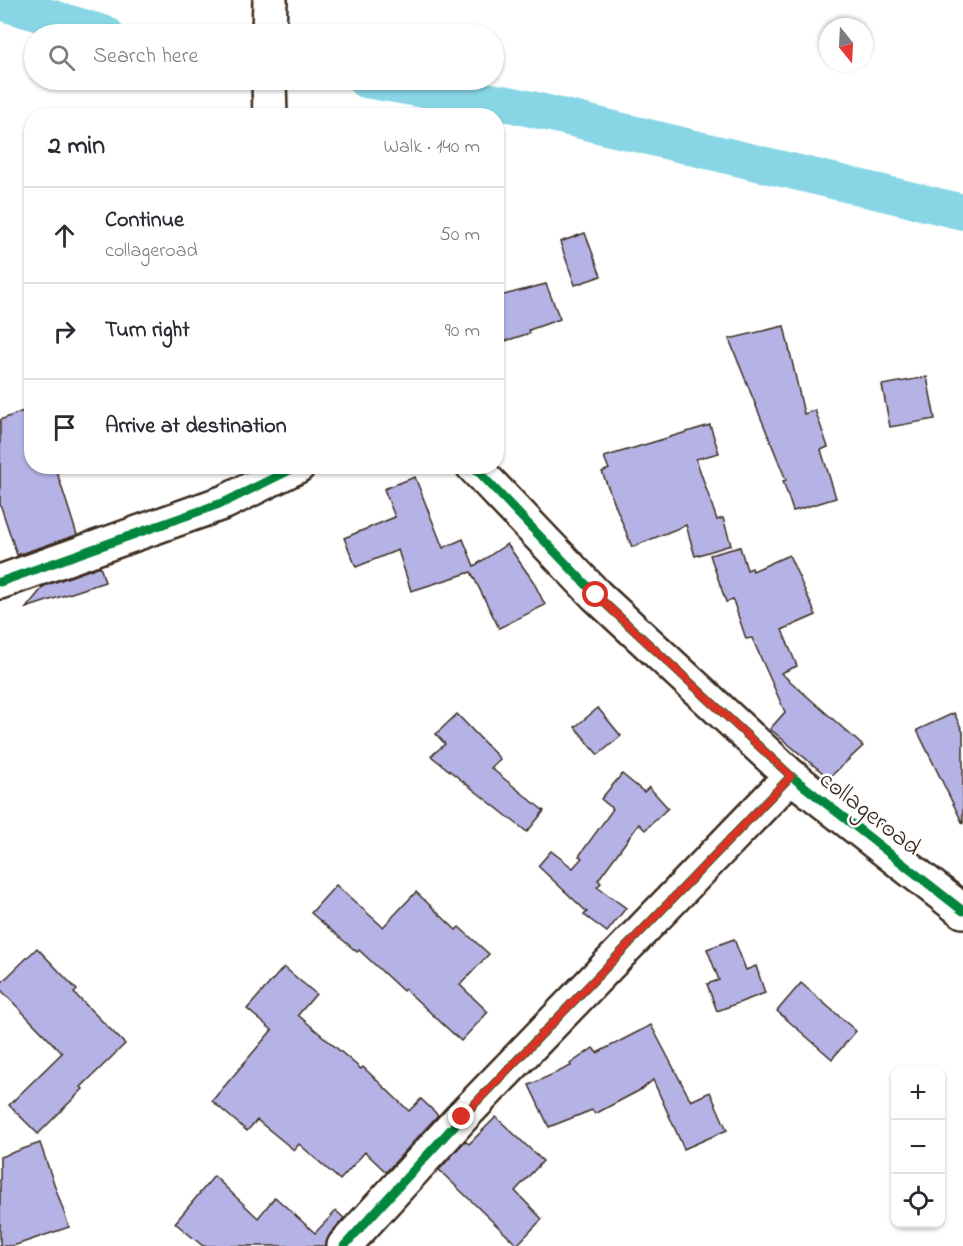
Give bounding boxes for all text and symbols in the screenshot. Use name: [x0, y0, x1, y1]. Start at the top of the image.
north arrow: [819, 18, 873, 72]
search box: [24, 24, 504, 90]
icon: search: [45, 41, 78, 74]
text: Search here: [93, 41, 198, 73]
text: 2 min: [48, 128, 105, 166]
text: Walk · 140 m: [384, 133, 480, 162]
text: Continue: [105, 205, 184, 237]
icon: ahead: [48, 219, 81, 252]
text: 50 m: [439, 221, 480, 250]
text: collageroad: [105, 237, 198, 266]
icon: right: [48, 315, 81, 348]
text: Turn right: [105, 315, 190, 347]
text: 90 m: [445, 317, 480, 346]
icon: arrive: [48, 411, 81, 444]
text: Arrive at destination: [105, 411, 287, 443]
route start: [582, 581, 608, 607]
street label: collageroad: [810, 762, 929, 867]
map controls: [891, 1066, 945, 1228]
button: +: [891, 1066, 945, 1120]
route end: [448, 1103, 474, 1129]
button: −: [891, 1120, 945, 1174]
button: locate: [891, 1174, 945, 1228]

